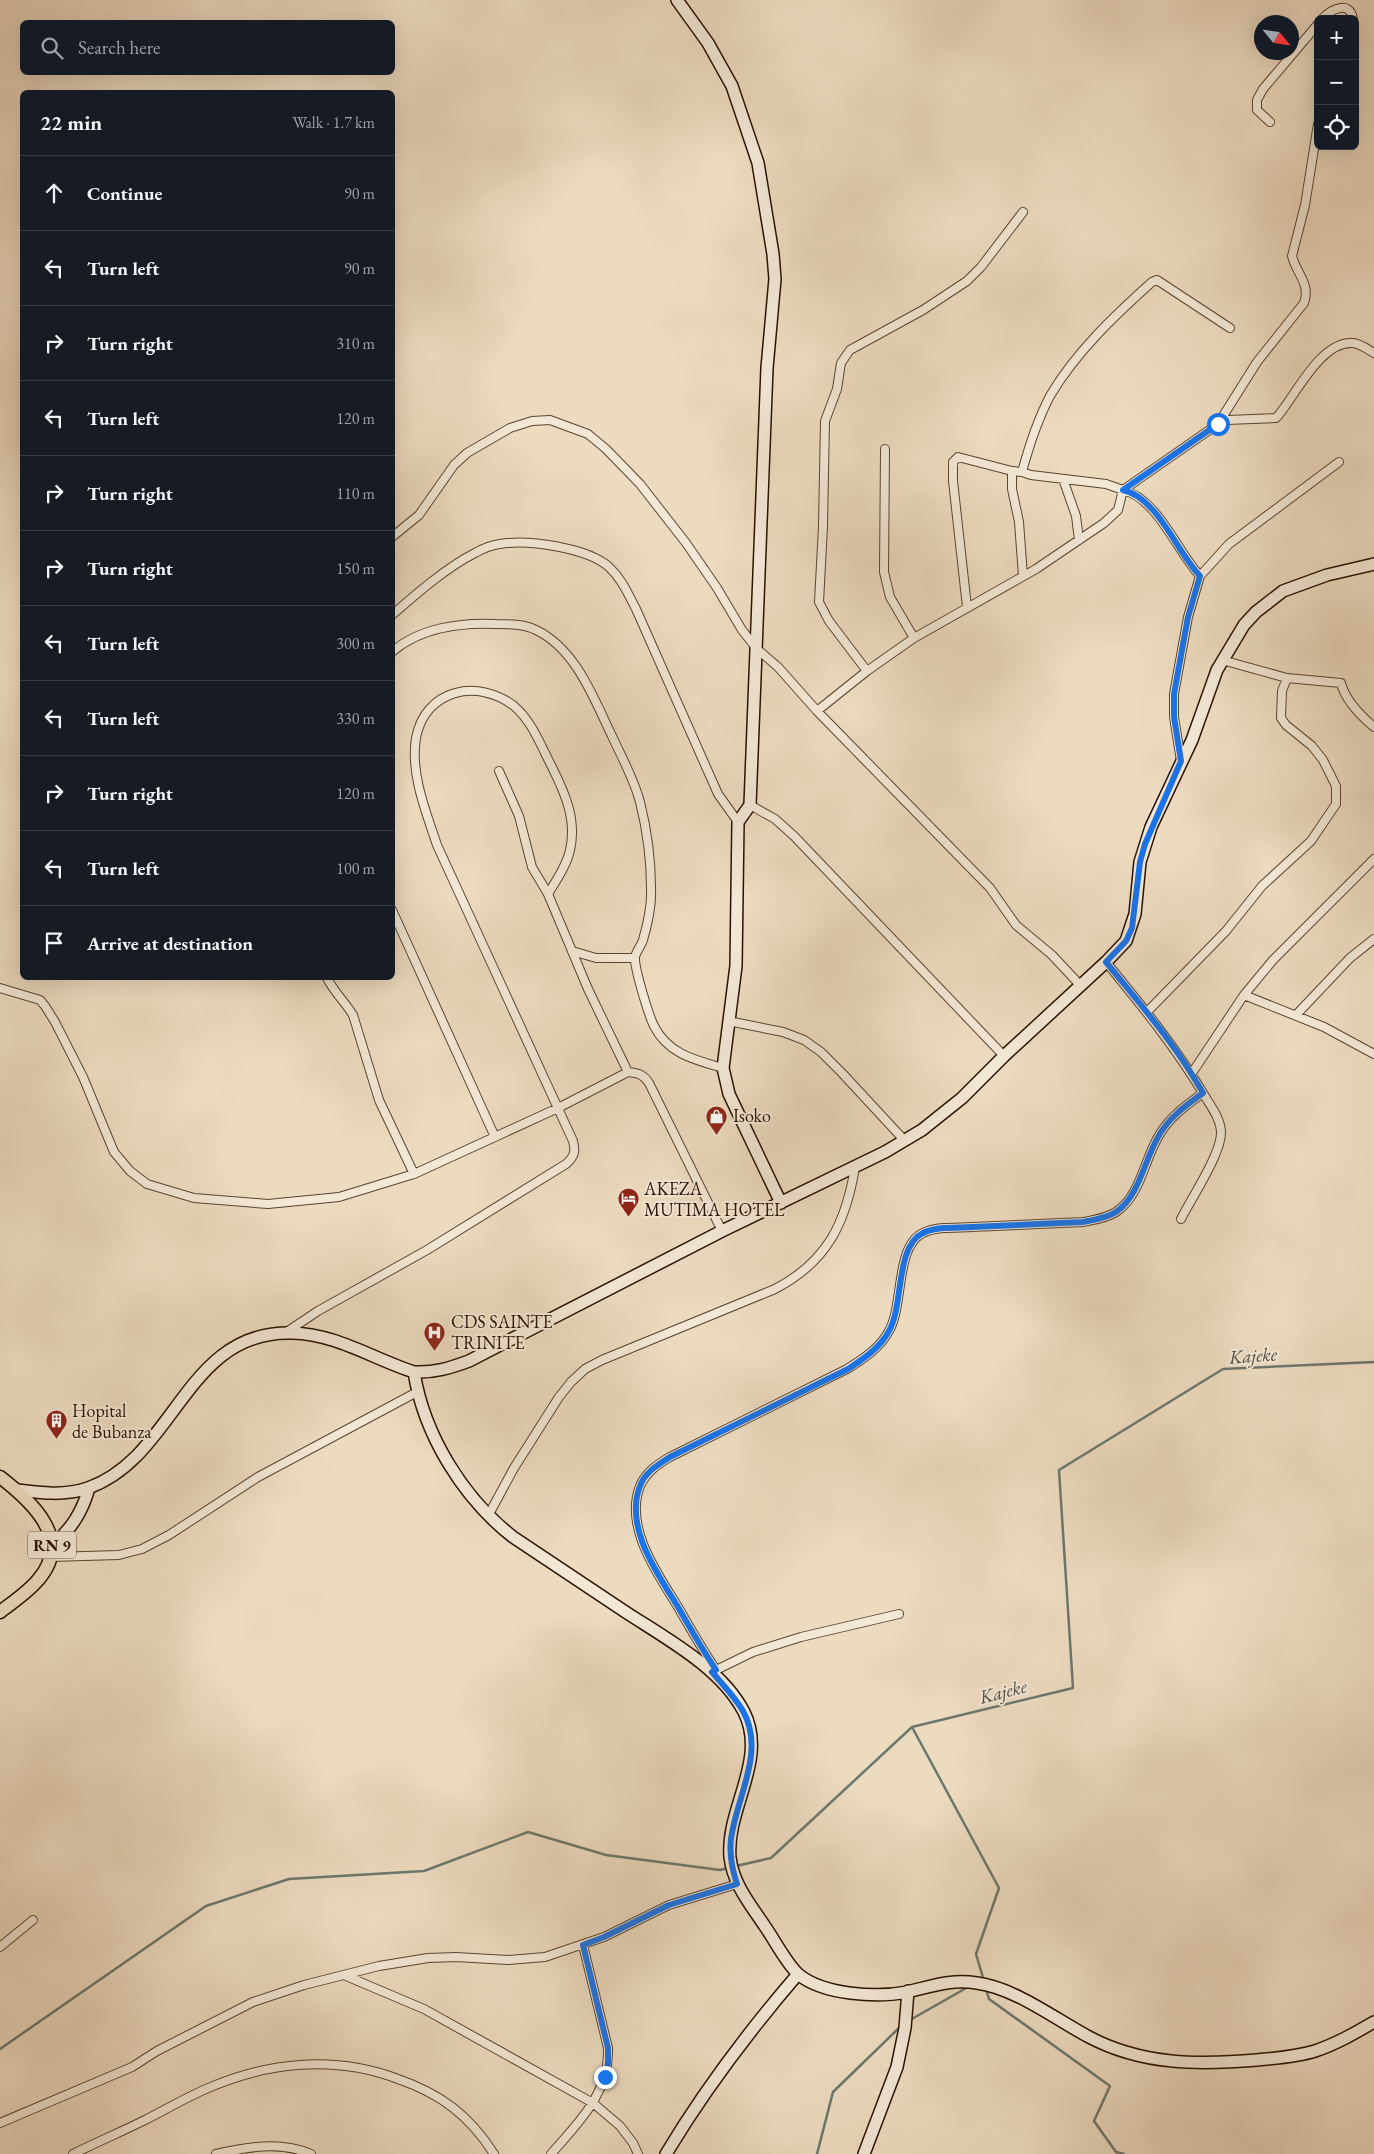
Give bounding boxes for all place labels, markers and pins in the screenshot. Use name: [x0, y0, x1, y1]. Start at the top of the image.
shop icon: Isoko: [705, 1104, 729, 1135]
place label: Isoko: [733, 1104, 771, 1127]
place label: AKEZA MUTIMA HOTEL: [643, 1177, 785, 1221]
hotel icon: AKEZA MUTIMA HOTEL: [616, 1187, 640, 1218]
place label: CDS SAINTE TRINITE: [451, 1310, 553, 1354]
hospital icon: CDS SAINTE TRINITE: [423, 1320, 447, 1351]
place label: Hopital de Bubanza: [72, 1399, 152, 1443]
building icon: Hopital de Bubanza: [44, 1409, 68, 1440]

